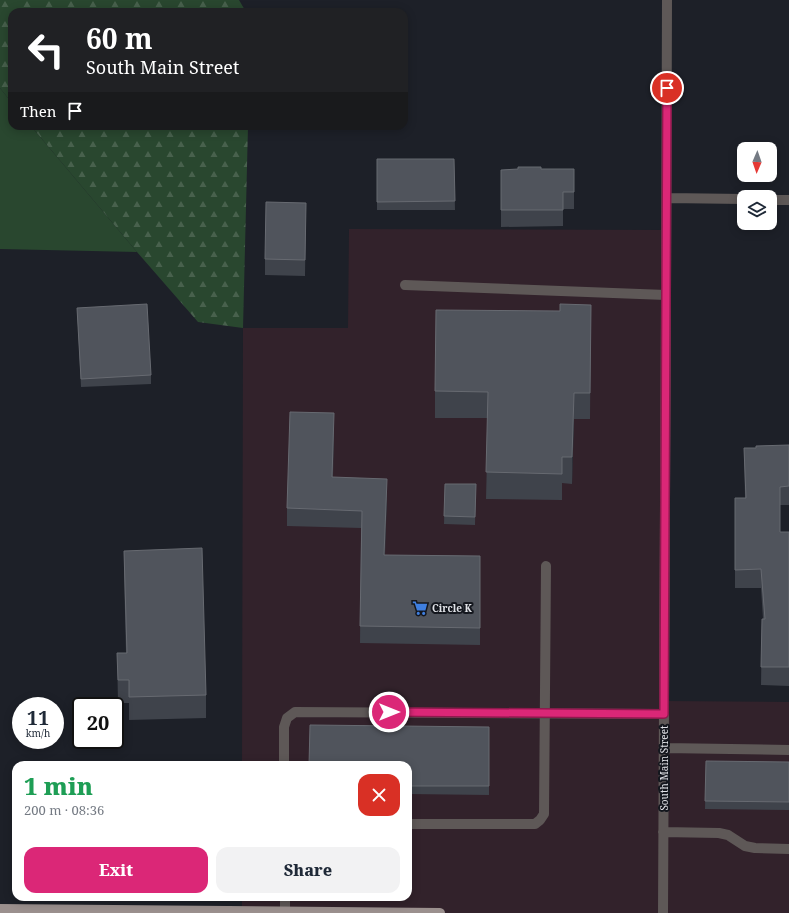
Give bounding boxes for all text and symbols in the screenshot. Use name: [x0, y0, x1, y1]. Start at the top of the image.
text: 60 m: [86, 19, 153, 57]
icon: left: [20, 24, 72, 76]
text: South Main Street: [86, 55, 239, 79]
pin: [650, 71, 684, 105]
icon: arrive: [656, 77, 678, 99]
icon: arrive: [64, 100, 86, 122]
text: Then: [20, 101, 56, 121]
north arrow: [737, 142, 777, 182]
map controls: [737, 142, 777, 230]
button: layers: [737, 190, 777, 230]
supermarket icon: Circle K: [411, 599, 429, 617]
place label: Circle K: [432, 601, 473, 615]
position arrow: [368, 691, 410, 733]
speed limit sign: 20: [72, 697, 124, 749]
text: 11: [27, 704, 49, 731]
street label: South Main Street: [657, 725, 671, 811]
text: km/h: [26, 726, 50, 740]
text: 1 min: [24, 769, 93, 802]
button: close: [358, 774, 400, 816]
text: 200 m · 08:36: [24, 801, 104, 819]
button: Exit: [24, 847, 208, 893]
button: Share: [216, 847, 400, 893]

